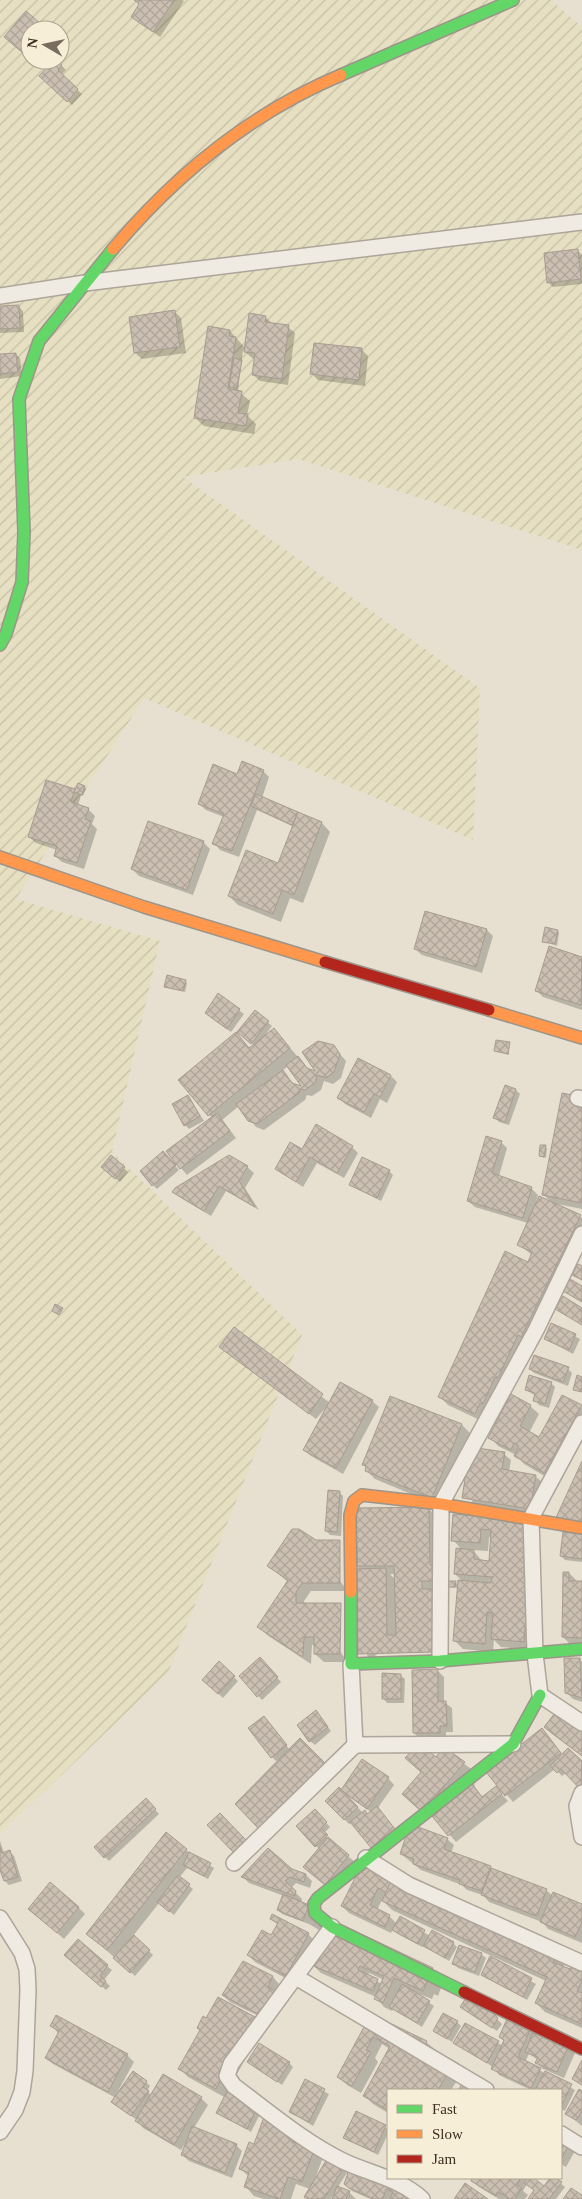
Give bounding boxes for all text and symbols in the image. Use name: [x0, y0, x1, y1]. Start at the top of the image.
north arrow: [20, 20, 70, 70]
text: N: [24, 37, 41, 49]
legend: [387, 2089, 562, 2179]
text: Fast: [432, 2101, 458, 2117]
text: Slow: [432, 2126, 463, 2142]
text: Jam: [432, 2151, 456, 2167]

